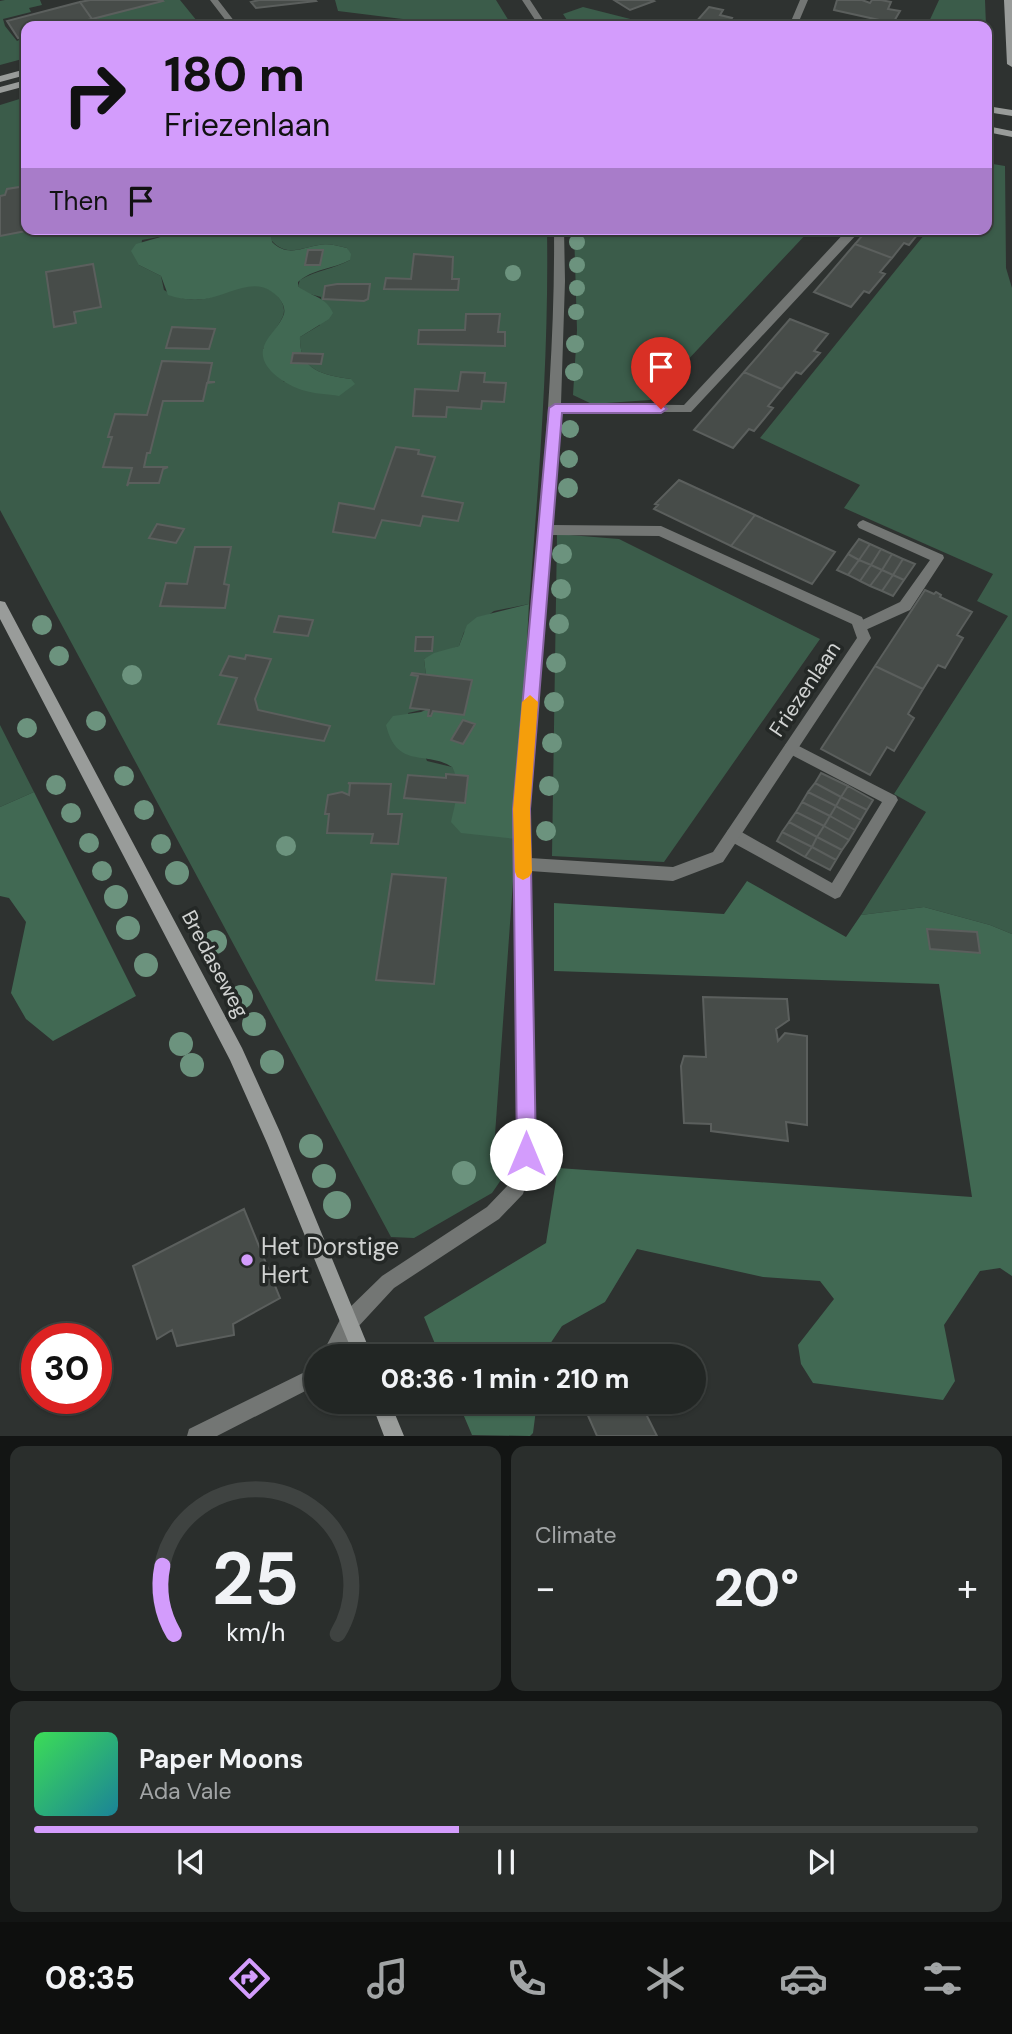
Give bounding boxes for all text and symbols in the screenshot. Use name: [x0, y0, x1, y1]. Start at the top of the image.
text: 180 m: [164, 42, 305, 106]
icon: right: [49, 49, 140, 140]
text: Friezenlaan: [164, 104, 330, 146]
icon: arrive: [122, 182, 160, 220]
text: Then: [49, 184, 108, 218]
pin: [631, 337, 691, 409]
icon: arrive: [642, 348, 680, 386]
street label: Friezenlaan: [763, 636, 847, 742]
street label: Bredaseweg: [175, 905, 255, 1023]
position arrow: [489, 1117, 563, 1191]
place label: Het Dorstige Hert: [261, 1231, 399, 1290]
marker: Het Dorstige Hert: [239, 1252, 255, 1268]
speed limit sign: 30: [21, 1323, 112, 1414]
text: 08:36 · 1 min · 210 m: [381, 1362, 629, 1396]
text: Climate: [535, 1520, 617, 1550]
text: 25: [212, 1533, 299, 1628]
text: 20°: [714, 1554, 799, 1622]
text: −: [535, 1563, 556, 1613]
text: +: [957, 1563, 978, 1613]
text: km/h: [226, 1616, 285, 1649]
text: Paper Moons: [139, 1742, 303, 1776]
text: Ada Vale: [139, 1776, 232, 1806]
icon: previous: [172, 1843, 210, 1881]
icon: pause: [487, 1843, 525, 1881]
icon: next: [802, 1843, 840, 1881]
icon: directions: [225, 1954, 274, 2003]
icon: music: [363, 1954, 412, 2003]
icon: phone: [502, 1954, 551, 2003]
icon: climate: [641, 1954, 690, 2003]
icon: car: [779, 1954, 828, 2003]
icon: filters: [918, 1954, 967, 2003]
text: 08:35: [45, 1957, 135, 1999]

